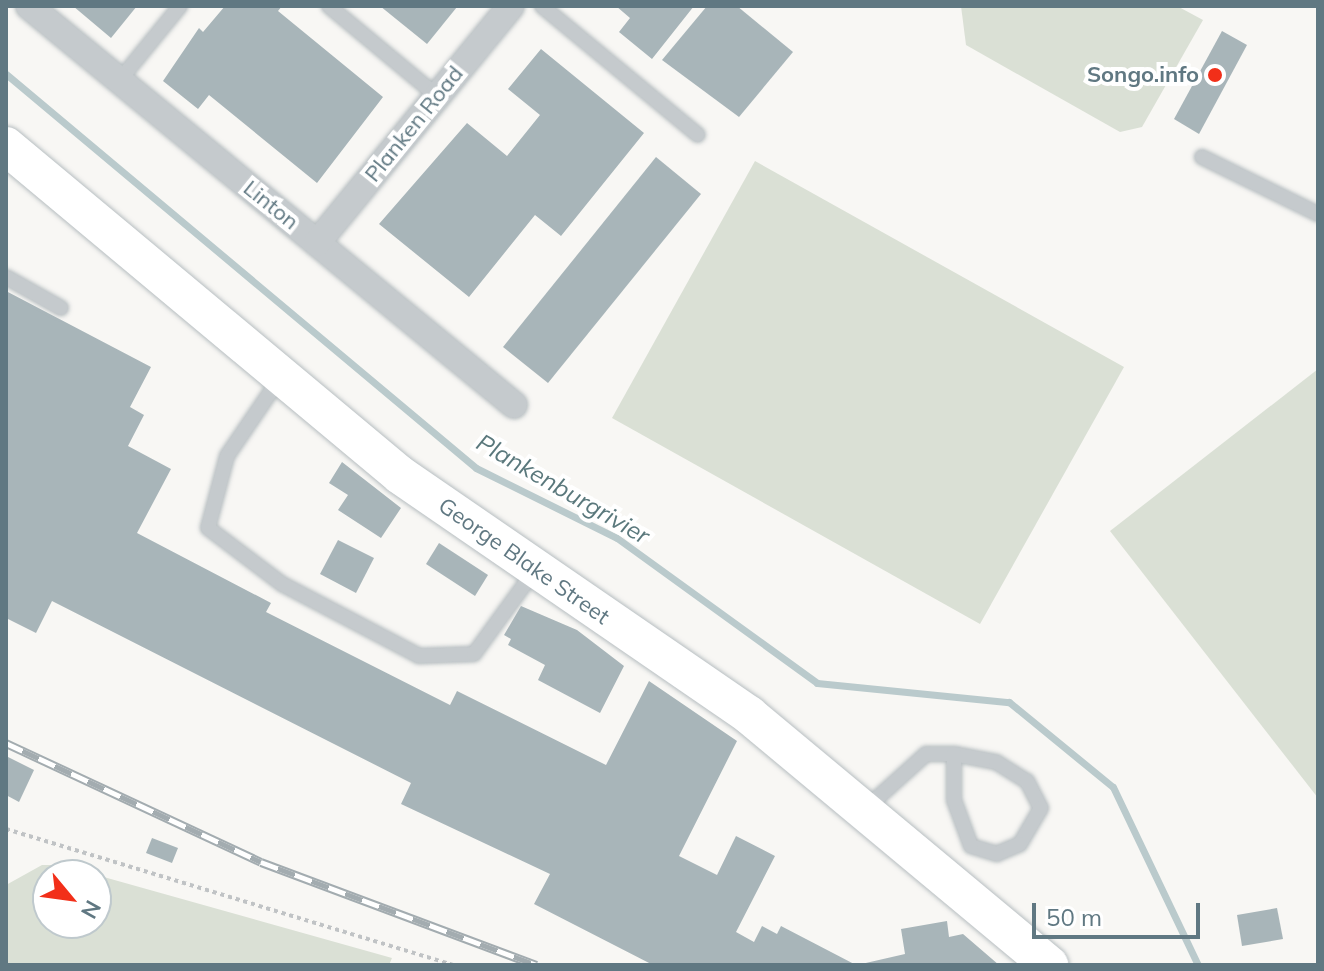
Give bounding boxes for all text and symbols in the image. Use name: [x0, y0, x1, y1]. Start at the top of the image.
street label: Planken Road: [359, 61, 469, 187]
place label: Songo.info: [1087, 62, 1199, 88]
marker: Songo.info: [1206, 66, 1224, 84]
street label: Linton: [238, 175, 304, 235]
water label: Plankenburgrivier: [471, 428, 655, 550]
street label: George Blake Street: [434, 492, 614, 630]
north arrow: [32, 859, 112, 939]
scale bar: [1036, 887, 1204, 937]
text: N: [75, 896, 108, 924]
text: 50 m: [1046, 902, 1102, 932]

